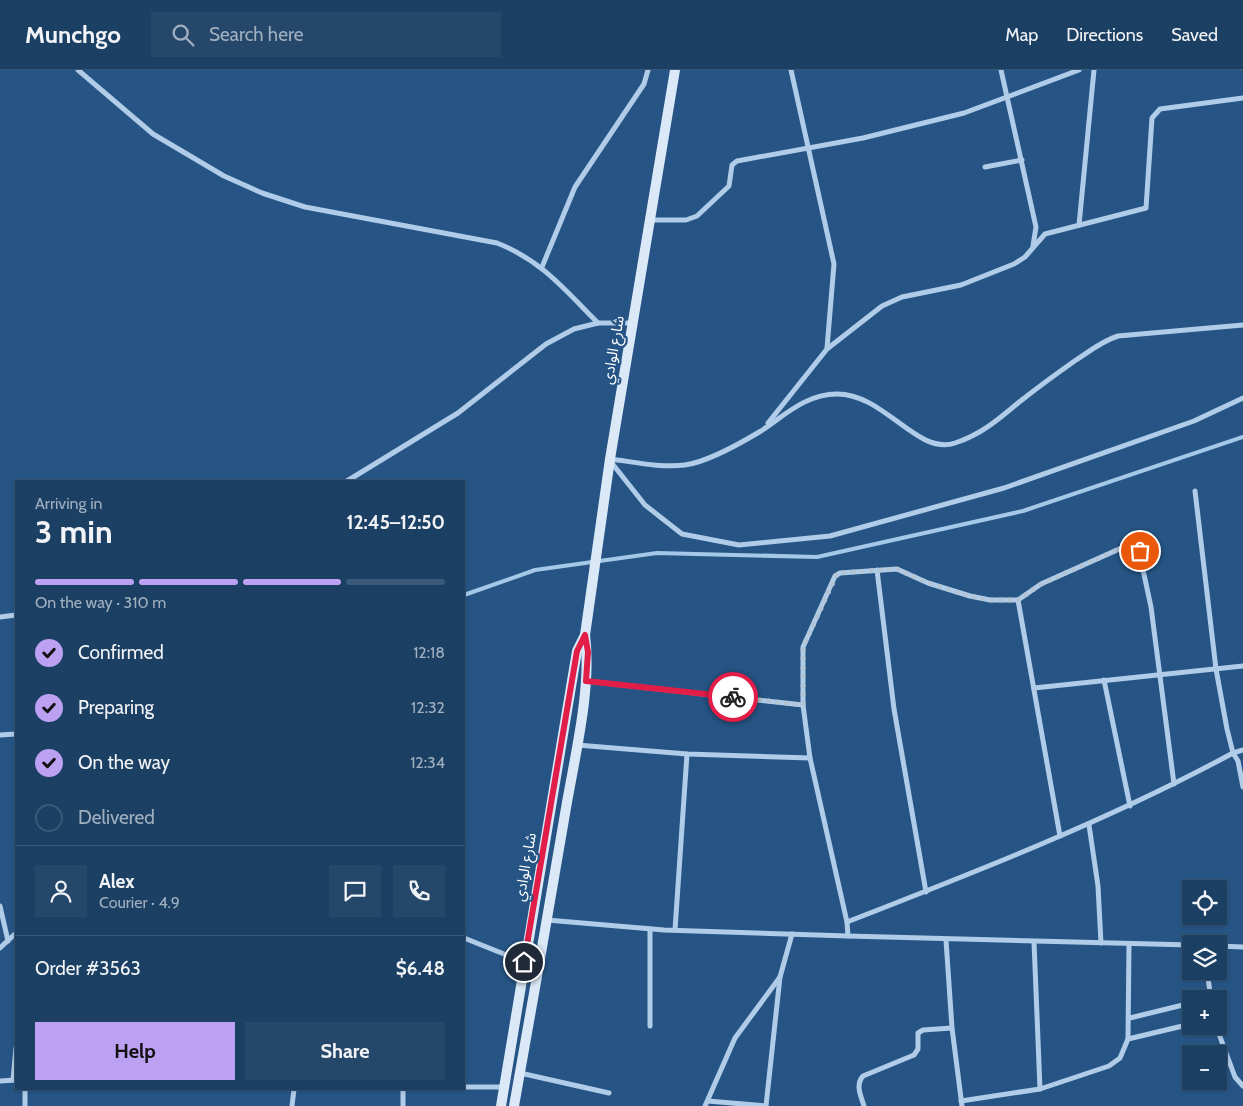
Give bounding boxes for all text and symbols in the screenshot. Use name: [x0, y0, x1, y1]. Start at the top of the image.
search box: [151, 12, 501, 57]
text: Munchgo: [25, 20, 121, 49]
icon: search: [169, 21, 197, 49]
text: Search here: [209, 23, 303, 46]
text: Map: [1005, 24, 1038, 46]
text: Directions: [1066, 24, 1143, 46]
text: Saved: [1171, 24, 1218, 46]
street label: شارع الوادي: [598, 314, 631, 386]
text: Arriving in: [35, 494, 102, 513]
text: 12:45–12:50: [347, 511, 445, 534]
text: 3 min: [35, 512, 113, 551]
pin: [1119, 530, 1161, 572]
icon: bag: [1126, 537, 1154, 565]
text: On the way · 310 m: [35, 593, 166, 612]
icon: check: [35, 639, 63, 667]
text: Confirmed: [78, 641, 164, 664]
text: 12:18: [413, 643, 445, 662]
courier: [708, 672, 758, 722]
icon: bike: [719, 683, 747, 711]
icon: check: [35, 694, 63, 722]
text: Preparing: [78, 696, 154, 719]
text: 12:32: [411, 698, 445, 717]
icon: check: [35, 749, 63, 777]
text: On the way: [78, 751, 170, 774]
text: 12:34: [410, 753, 445, 772]
text: Delivered: [78, 806, 155, 829]
street label: شارع الوادي: [510, 831, 543, 903]
button: person: [35, 865, 87, 917]
button: chat: [329, 865, 381, 917]
button: phone: [393, 865, 445, 917]
text: Alex: [99, 870, 135, 893]
map controls: [1182, 880, 1227, 1090]
button: locate: [1182, 880, 1227, 925]
text: Courier · 4.9: [99, 893, 180, 912]
button: layers: [1182, 935, 1227, 980]
pin: [503, 941, 545, 983]
icon: home: [510, 948, 538, 976]
text: Order #3563: [35, 957, 141, 980]
text: $6.48: [396, 957, 445, 980]
button: +: [1182, 990, 1227, 1035]
button: Help: [35, 1022, 235, 1080]
button: Share: [245, 1022, 445, 1080]
button: −: [1182, 1045, 1227, 1090]

